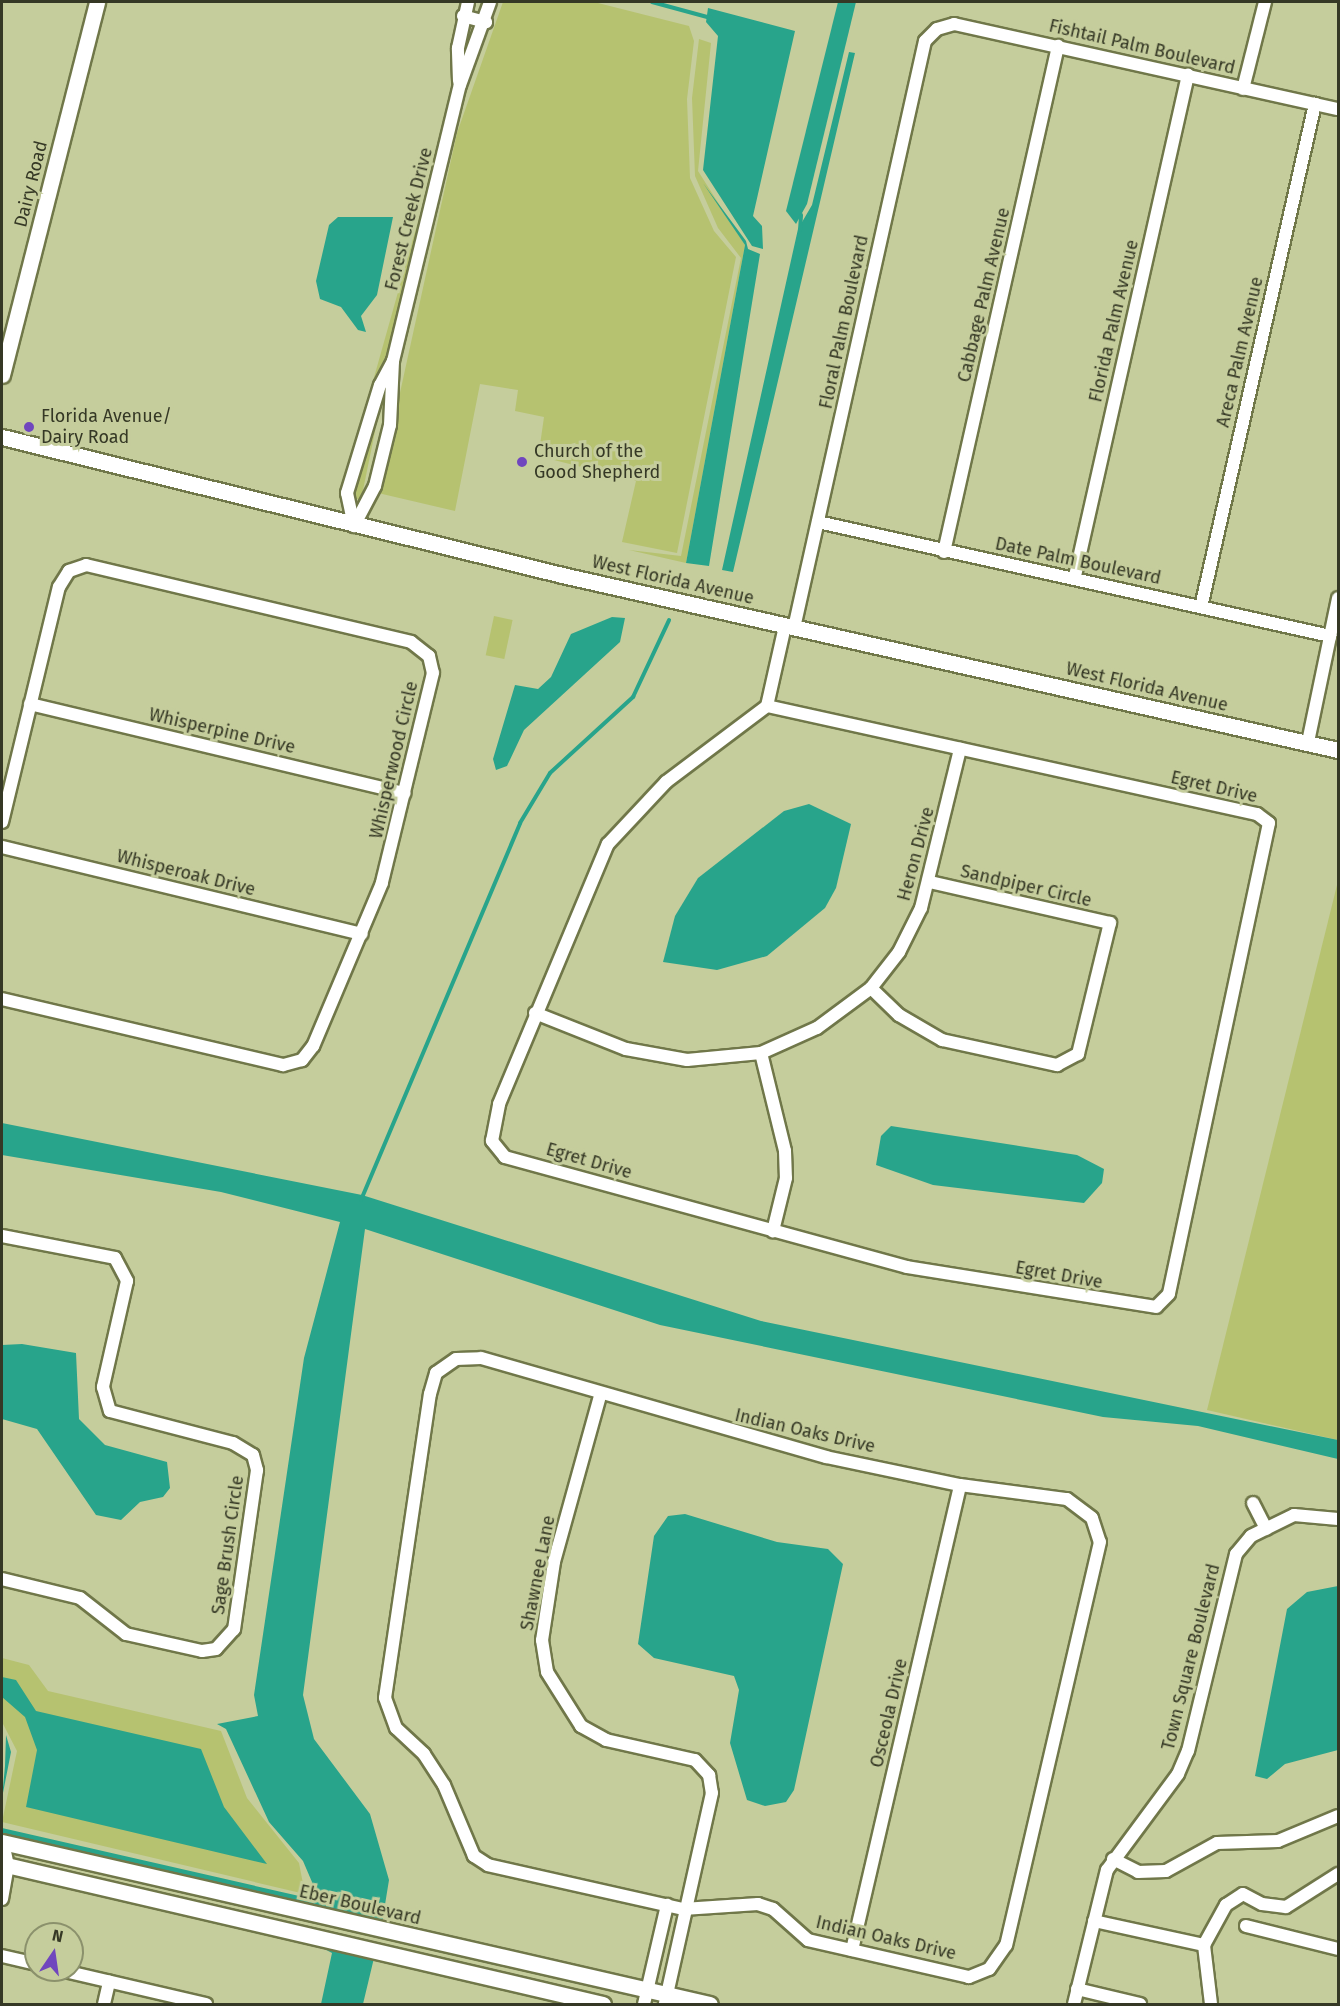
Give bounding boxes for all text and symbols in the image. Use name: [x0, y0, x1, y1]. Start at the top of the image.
street label: Fishtail Palm Boulevard: [1047, 15, 1237, 79]
street label: Dairy Road: [10, 139, 52, 229]
street label: Forest Creek Drive: [381, 145, 437, 293]
street label: Cabbage Palm Avenue: [953, 206, 1015, 384]
street label: Floral Palm Boulevard: [815, 233, 873, 411]
street label: Florida Palm Avenue: [1085, 238, 1143, 404]
street label: Areca Palm Avenue: [1212, 275, 1268, 429]
place label: Florida Avenue/ Dairy Road: [41, 406, 172, 448]
marker: Florida Avenue/ Dairy Road: [22, 420, 36, 434]
place label: Church of the Good Shepherd: [534, 441, 660, 484]
marker: Church of the Good Shepherd: [515, 455, 529, 469]
street label: Date Palm Boulevard: [993, 533, 1163, 589]
street label: West Florida Avenue: [590, 551, 756, 609]
street label: West Florida Avenue: [1064, 658, 1230, 716]
street label: Whisperwood Circle: [365, 679, 423, 841]
street label: Whisperpine Drive: [147, 704, 297, 758]
street label: Egret Drive: [1169, 767, 1259, 807]
street label: Heron Drive: [893, 805, 939, 903]
street label: Whisperoak Drive: [114, 845, 258, 901]
street label: Sandpiper Circle: [958, 860, 1094, 912]
street label: Egret Drive: [544, 1138, 634, 1184]
street label: Egret Drive: [1014, 1257, 1104, 1293]
street label: Indian Oaks Drive: [733, 1404, 877, 1458]
street label: Sage Brush Circle: [208, 1474, 248, 1616]
street label: Shawnee Lane: [516, 1514, 560, 1632]
street label: Town Square Boulevard: [1157, 1562, 1225, 1752]
street label: Osceola Drive: [866, 1656, 912, 1770]
street label: Eber Boulevard: [297, 1881, 423, 1929]
street label: Indian Oaks Drive: [814, 1911, 958, 1965]
north arrow: [24, 1922, 84, 1982]
text: N: [50, 1925, 65, 1946]

